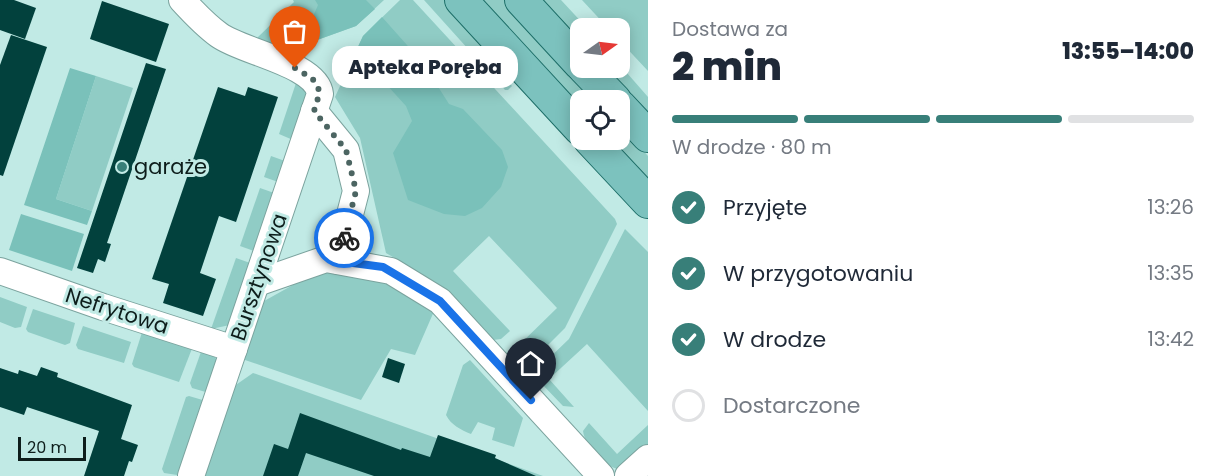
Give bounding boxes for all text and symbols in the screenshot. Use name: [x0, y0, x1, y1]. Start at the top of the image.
pin: [269, 6, 320, 68]
icon: bag: [278, 15, 311, 48]
text: Dostawa za: [672, 15, 788, 43]
north arrow: [570, 18, 630, 78]
map controls: [570, 18, 630, 150]
text: 13:55–14:00: [1062, 36, 1194, 67]
text: 2 min: [672, 39, 782, 94]
callout: Apteka Poręba: [331, 47, 517, 89]
text: Apteka Poręba: [348, 53, 502, 81]
button: locate: [570, 90, 630, 150]
text: W drodze · 80 m: [672, 133, 832, 161]
place label: garaże: [134, 152, 207, 181]
marker: garaże: [115, 160, 129, 174]
icon: check: [672, 191, 705, 224]
text: Przyjęte: [723, 192, 807, 223]
text: 13:26: [1147, 193, 1194, 221]
courier: [314, 208, 374, 268]
street label: Bursztynowa: [223, 210, 294, 344]
icon: bike: [328, 222, 361, 255]
icon: check: [672, 257, 705, 290]
text: W przygotowaniu: [723, 258, 913, 289]
text: 13:35: [1147, 259, 1194, 287]
street label: Nefrytowa: [62, 280, 172, 341]
icon: check: [672, 323, 705, 356]
text: W drodze: [723, 324, 826, 355]
text: 13:42: [1147, 325, 1194, 353]
pin: [505, 338, 556, 400]
icon: home: [514, 347, 547, 380]
text: Dostarczone: [723, 390, 860, 421]
scale bar: [18, 434, 86, 462]
text: 20 m: [27, 436, 67, 459]

